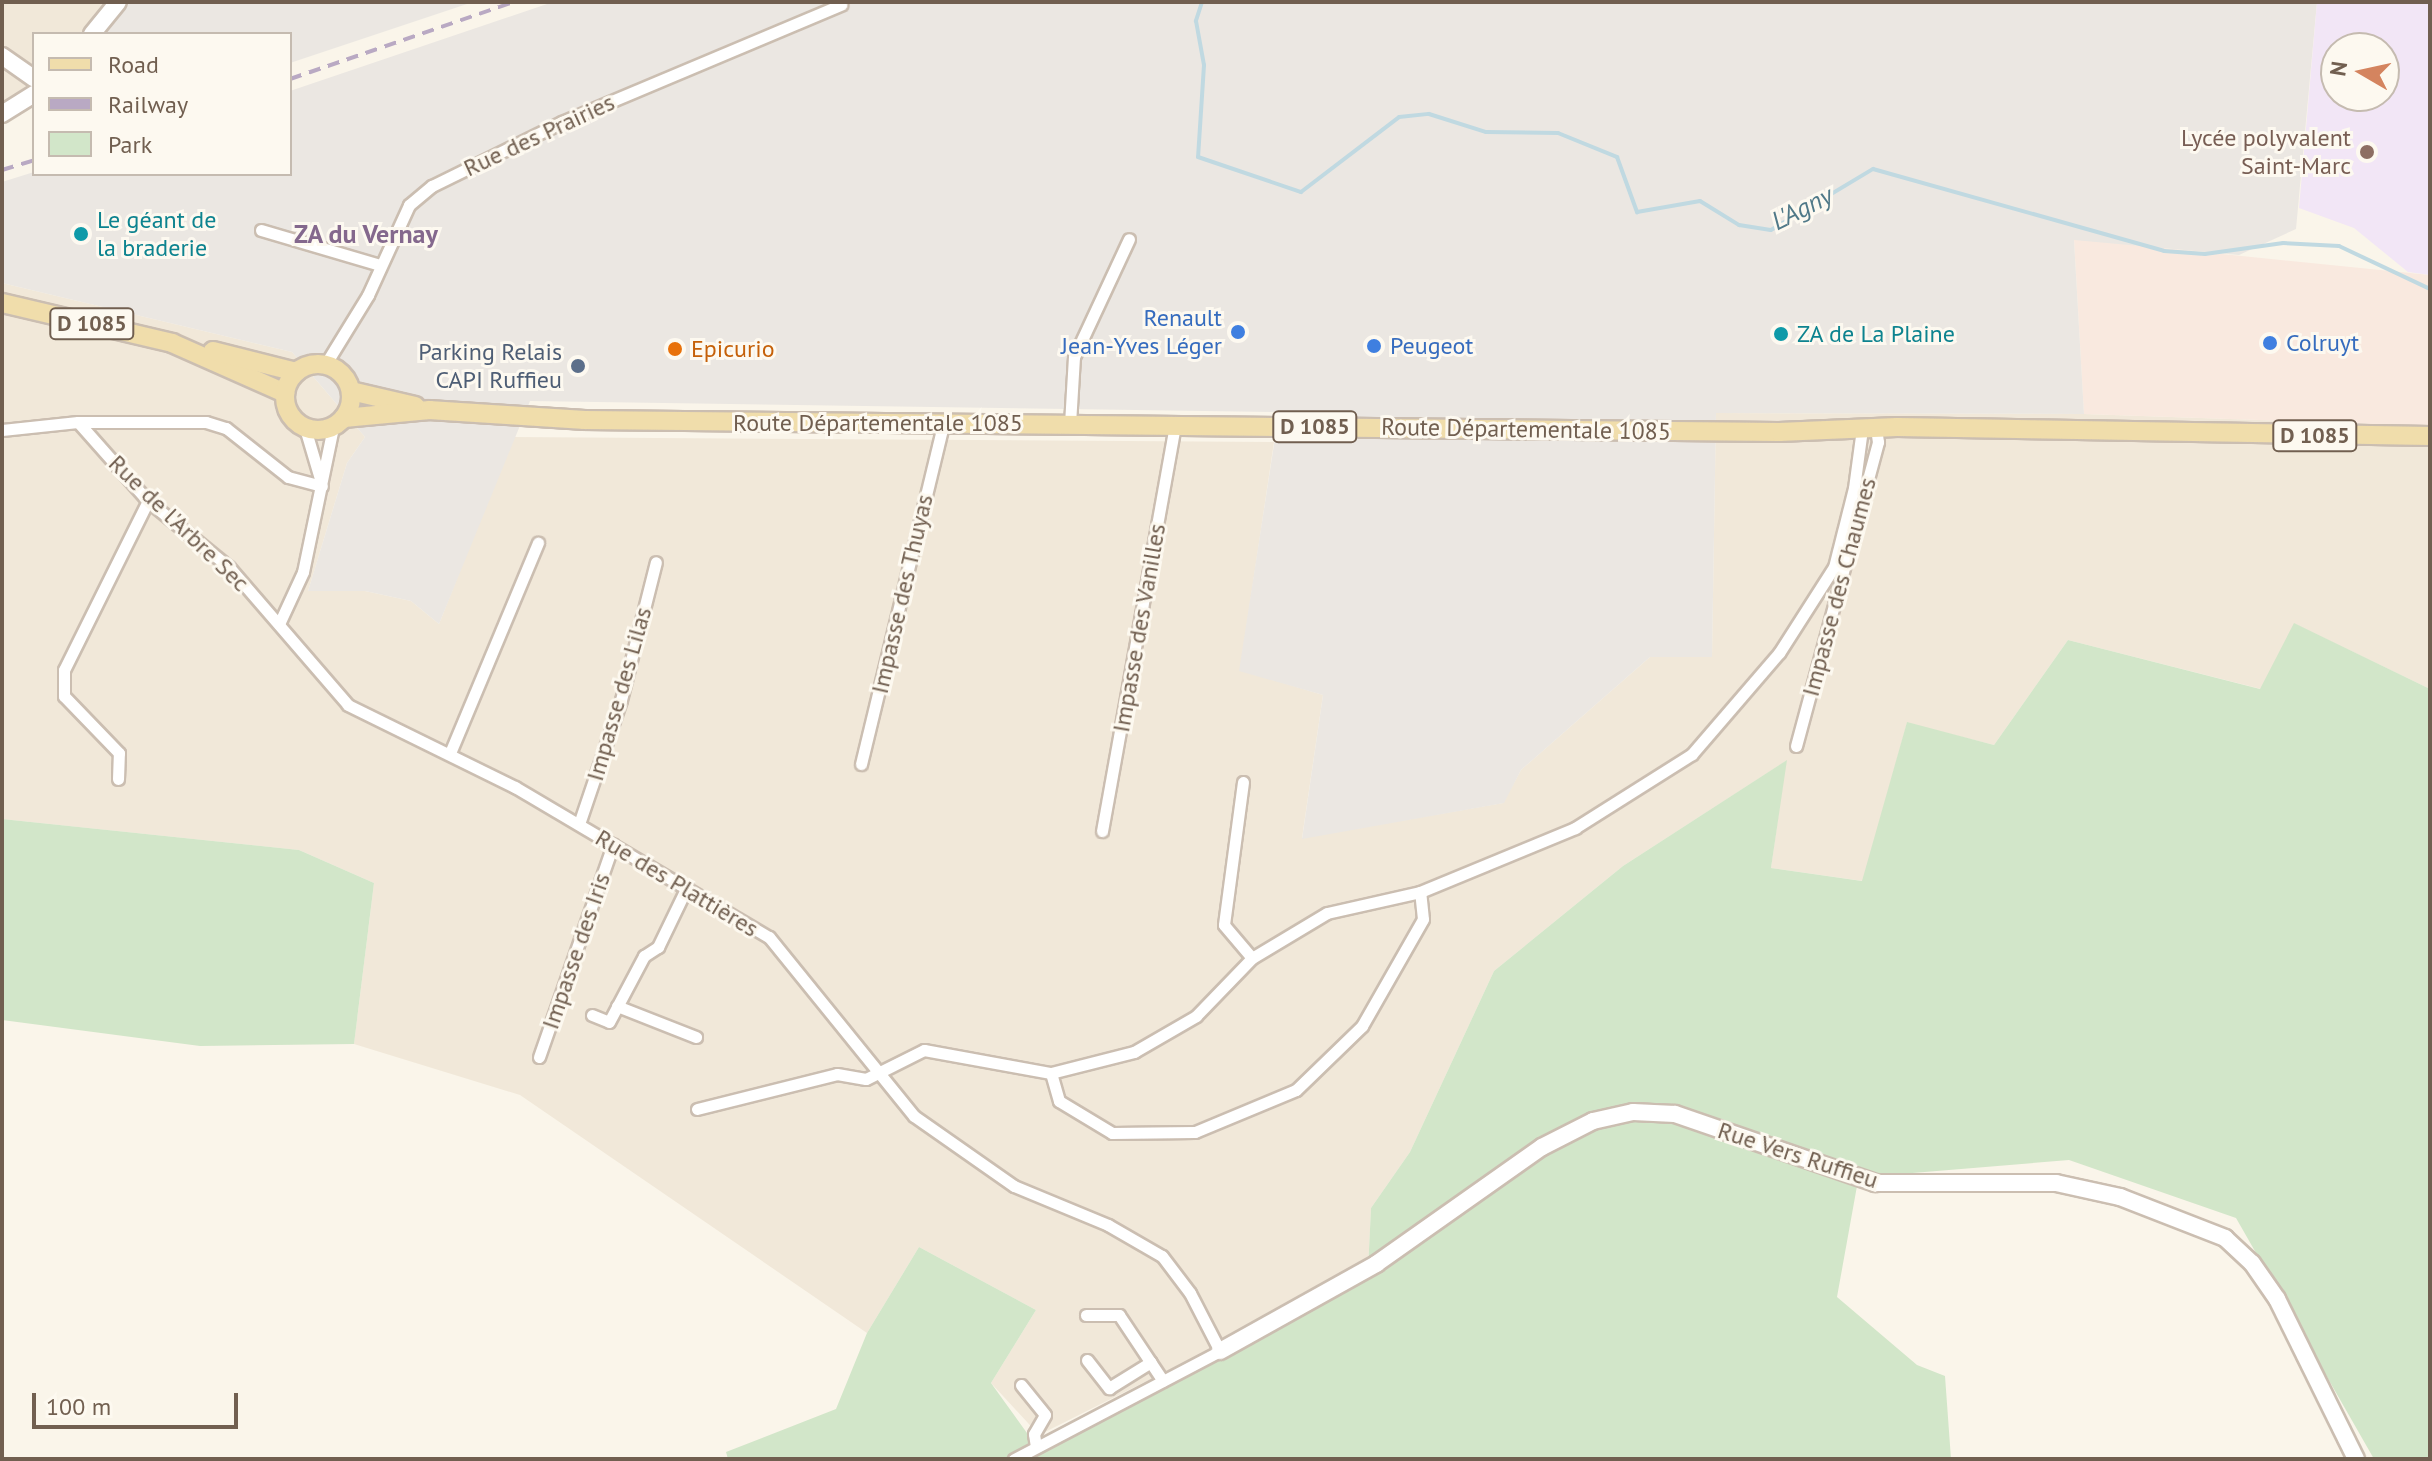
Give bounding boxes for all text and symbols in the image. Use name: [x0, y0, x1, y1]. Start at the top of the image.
legend: [32, 32, 292, 176]
north arrow: [2320, 32, 2400, 112]
text: Road: [108, 49, 159, 80]
text: N: [2323, 59, 2353, 78]
street label: Rue des Prairies: [459, 87, 619, 183]
text: Railway: [108, 89, 188, 120]
place label: Lycée polyvalent Saint-Marc: [2181, 124, 2351, 180]
text: Park: [108, 129, 152, 160]
marker: Lycée polyvalent Saint-Marc: [2358, 143, 2376, 161]
water label: L'Agny: [1766, 179, 1838, 237]
place label: Le géant de la braderie: [97, 206, 216, 262]
district label: ZA du Vernay: [293, 218, 439, 250]
marker: Le géant de la braderie: [72, 225, 90, 243]
place label: Renault Jean-Yves Léger: [1061, 304, 1222, 360]
road number: D 1085: [48, 306, 136, 342]
place label: ZA de La Plaine: [1797, 320, 1956, 348]
marker: Renault Jean-Yves Léger: [1229, 323, 1247, 341]
marker: ZA de La Plaine: [1772, 325, 1790, 343]
place label: Colruyt: [2286, 329, 2359, 357]
place label: Peugeot: [1390, 332, 1473, 360]
marker: Colruyt: [2261, 334, 2279, 352]
place label: Epicurio: [691, 335, 774, 363]
marker: Peugeot: [1365, 337, 1383, 355]
place label: Parking Relais CAPI Ruffieu: [418, 338, 562, 394]
marker: Epicurio: [666, 340, 684, 358]
marker: Parking Relais CAPI Ruffieu: [569, 357, 587, 375]
street label: Route Départementale 1085: [733, 409, 1023, 437]
road number: D 1085: [1271, 409, 1359, 445]
street label: Route Départementale 1085: [1381, 412, 1671, 446]
road number: D 1085: [2271, 418, 2359, 454]
street label: Rue de l'Arbre Sec: [103, 449, 255, 597]
street label: Impasse des Chaumes: [1796, 474, 1882, 700]
street label: Impasse des Thuyas: [865, 491, 939, 697]
street label: Impasse des Vanilles: [1106, 521, 1172, 735]
street label: Impasse des Lilas: [580, 604, 658, 784]
street label: Rue des Plattières: [590, 823, 764, 943]
street label: Impasse des Iris: [536, 869, 616, 1033]
street label: Rue Vers Ruffieu: [1714, 1115, 1882, 1195]
scale bar: [36, 1377, 242, 1427]
text: 100 m: [46, 1391, 111, 1422]

